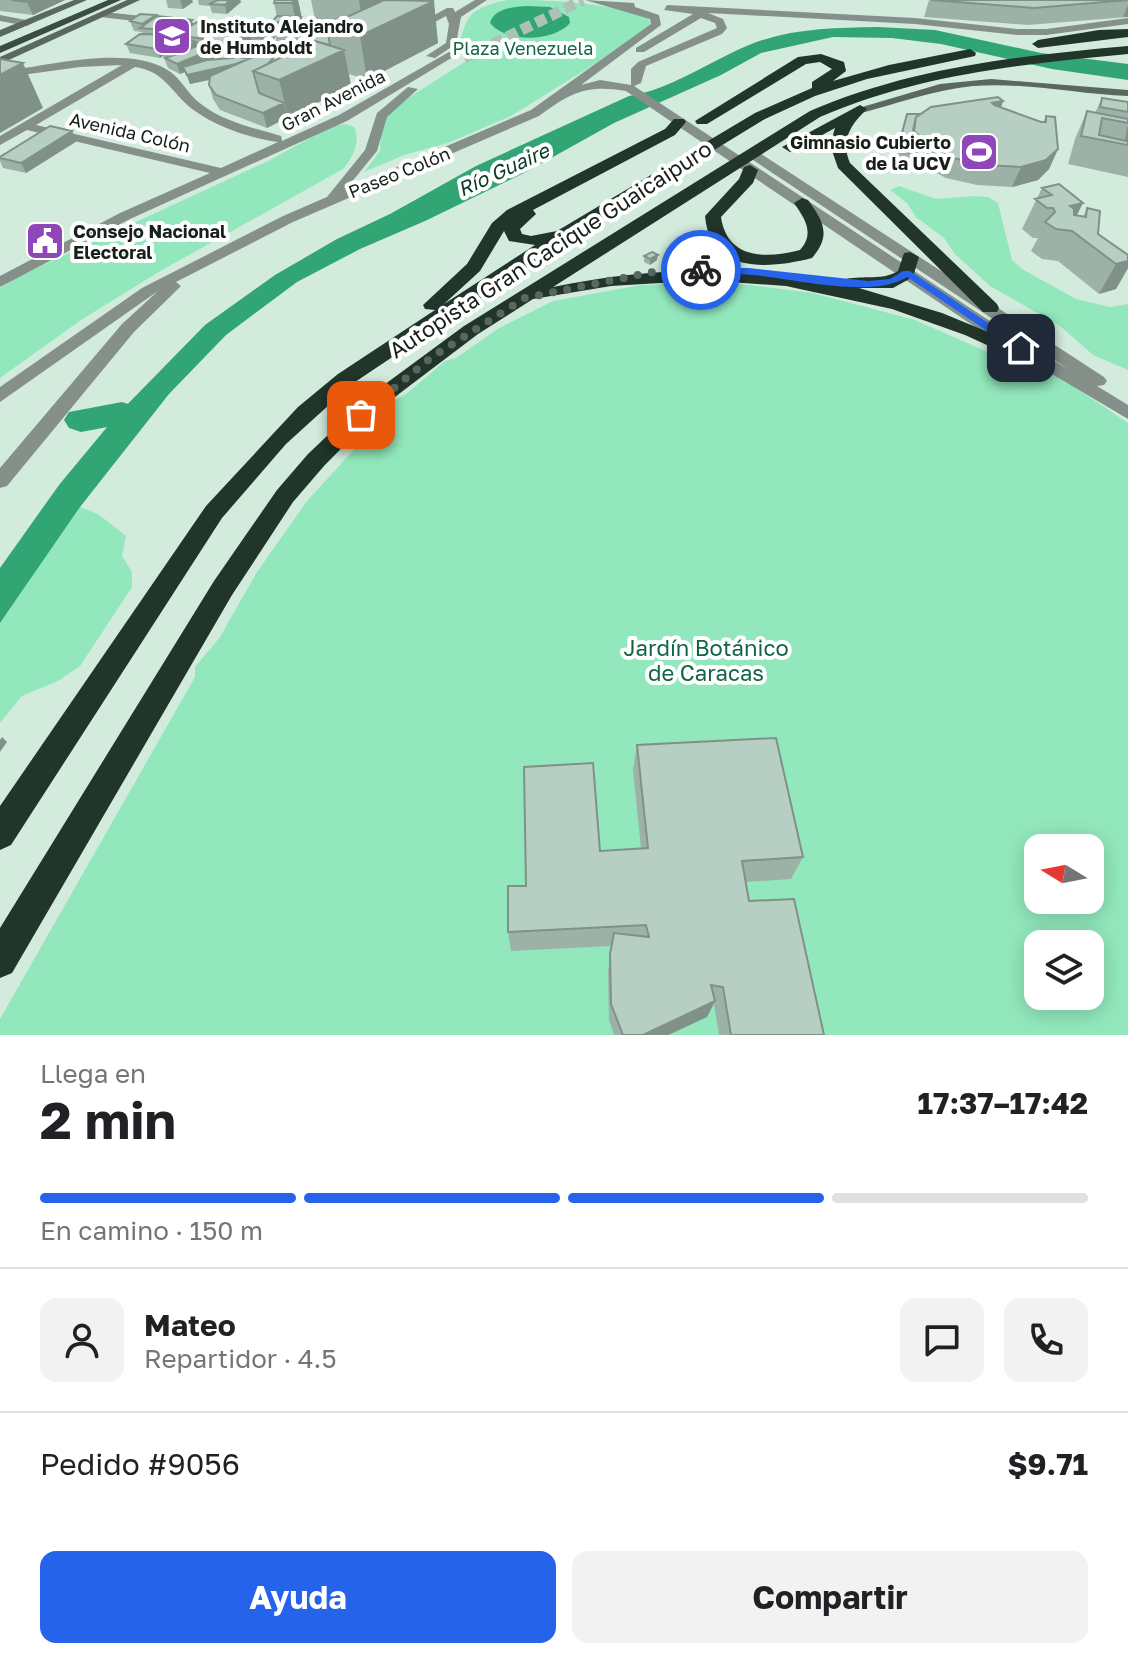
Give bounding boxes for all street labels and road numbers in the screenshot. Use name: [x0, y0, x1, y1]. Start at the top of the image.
street label: Gran Avenida: [277, 64, 389, 136]
street label: Avenida Colón: [67, 107, 193, 157]
street label: Autopista Gran Cacique Guaicaipuro: [384, 134, 716, 364]
street label: Paseo Colón: [345, 142, 453, 202]

